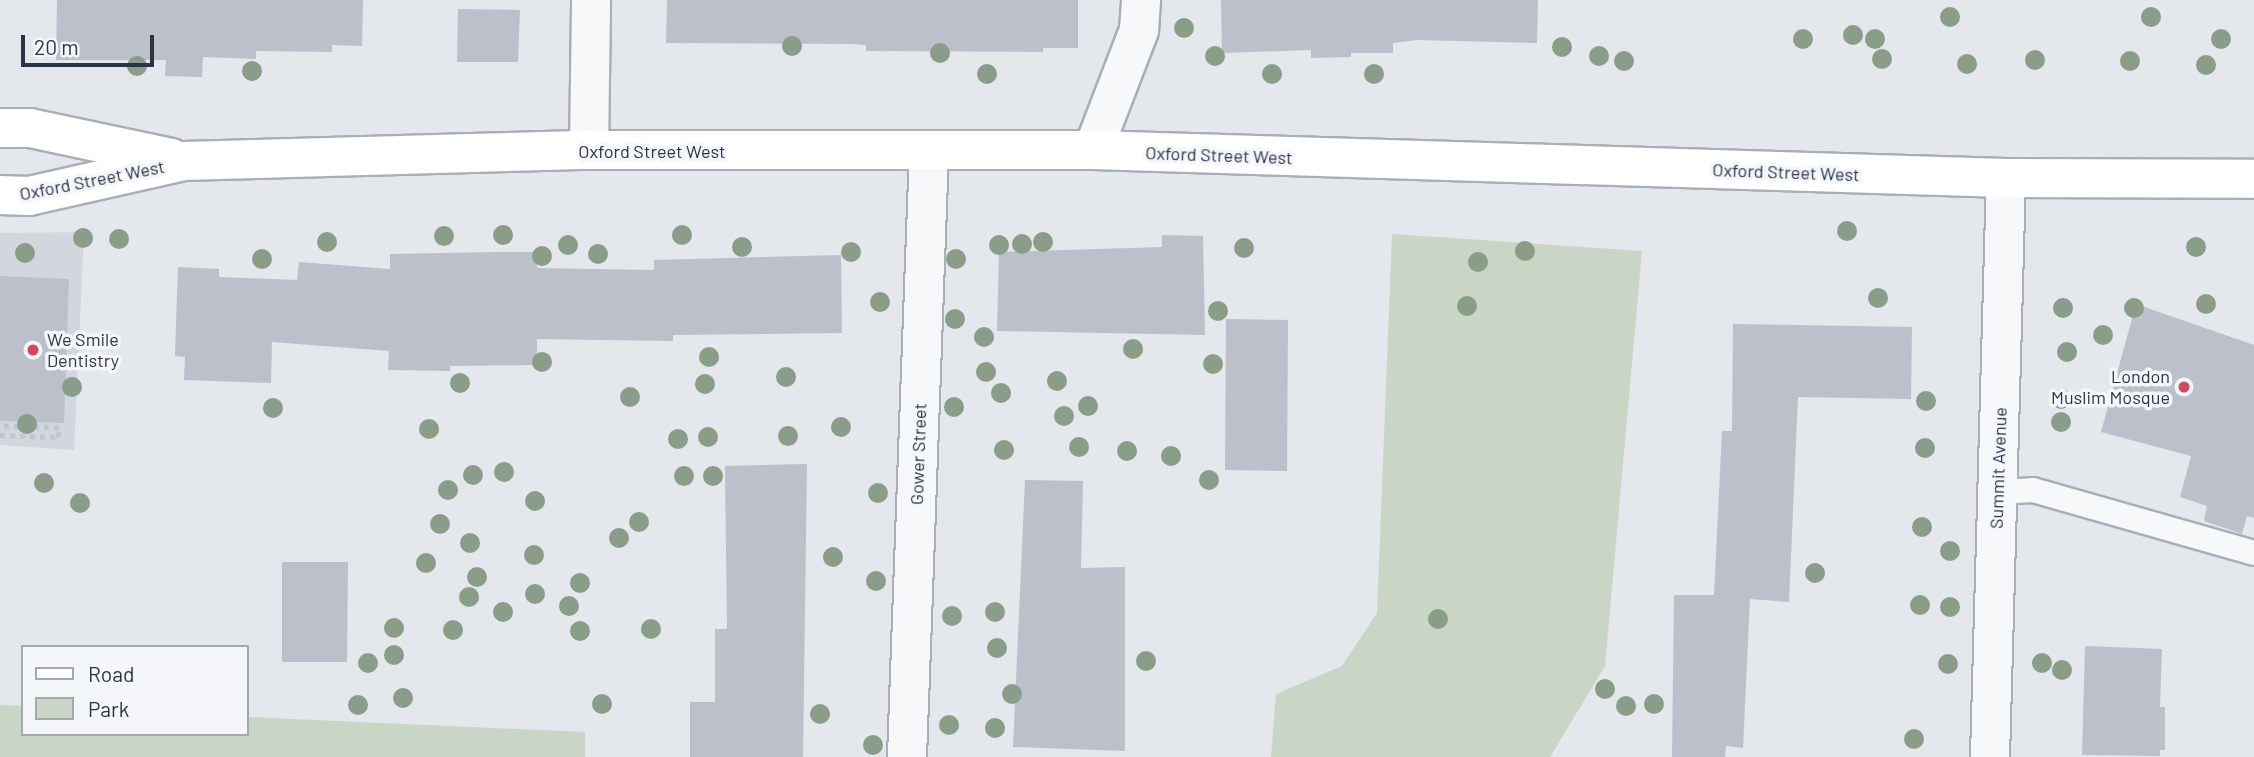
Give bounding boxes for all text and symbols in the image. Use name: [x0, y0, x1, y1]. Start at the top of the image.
scale bar: [24, 21, 158, 65]
text: 20 m: [34, 34, 79, 59]
street label: Oxford Street West: [578, 140, 726, 162]
street label: Oxford Street West: [1145, 142, 1293, 168]
street label: Oxford Street West: [18, 155, 166, 205]
street label: Oxford Street West: [1712, 159, 1860, 185]
place label: We Smile Dentistry: [47, 329, 119, 372]
marker: We Smile Dentistry: [25, 342, 41, 358]
place label: London Muslim Mosque: [2051, 366, 2170, 408]
marker: London Muslim Mosque: [2176, 379, 2192, 395]
street label: Gower Street: [905, 403, 931, 505]
street label: Summit Avenue: [1985, 407, 2011, 529]
legend: [21, 645, 248, 736]
text: Road: [88, 661, 134, 686]
text: Park: [88, 696, 129, 721]

